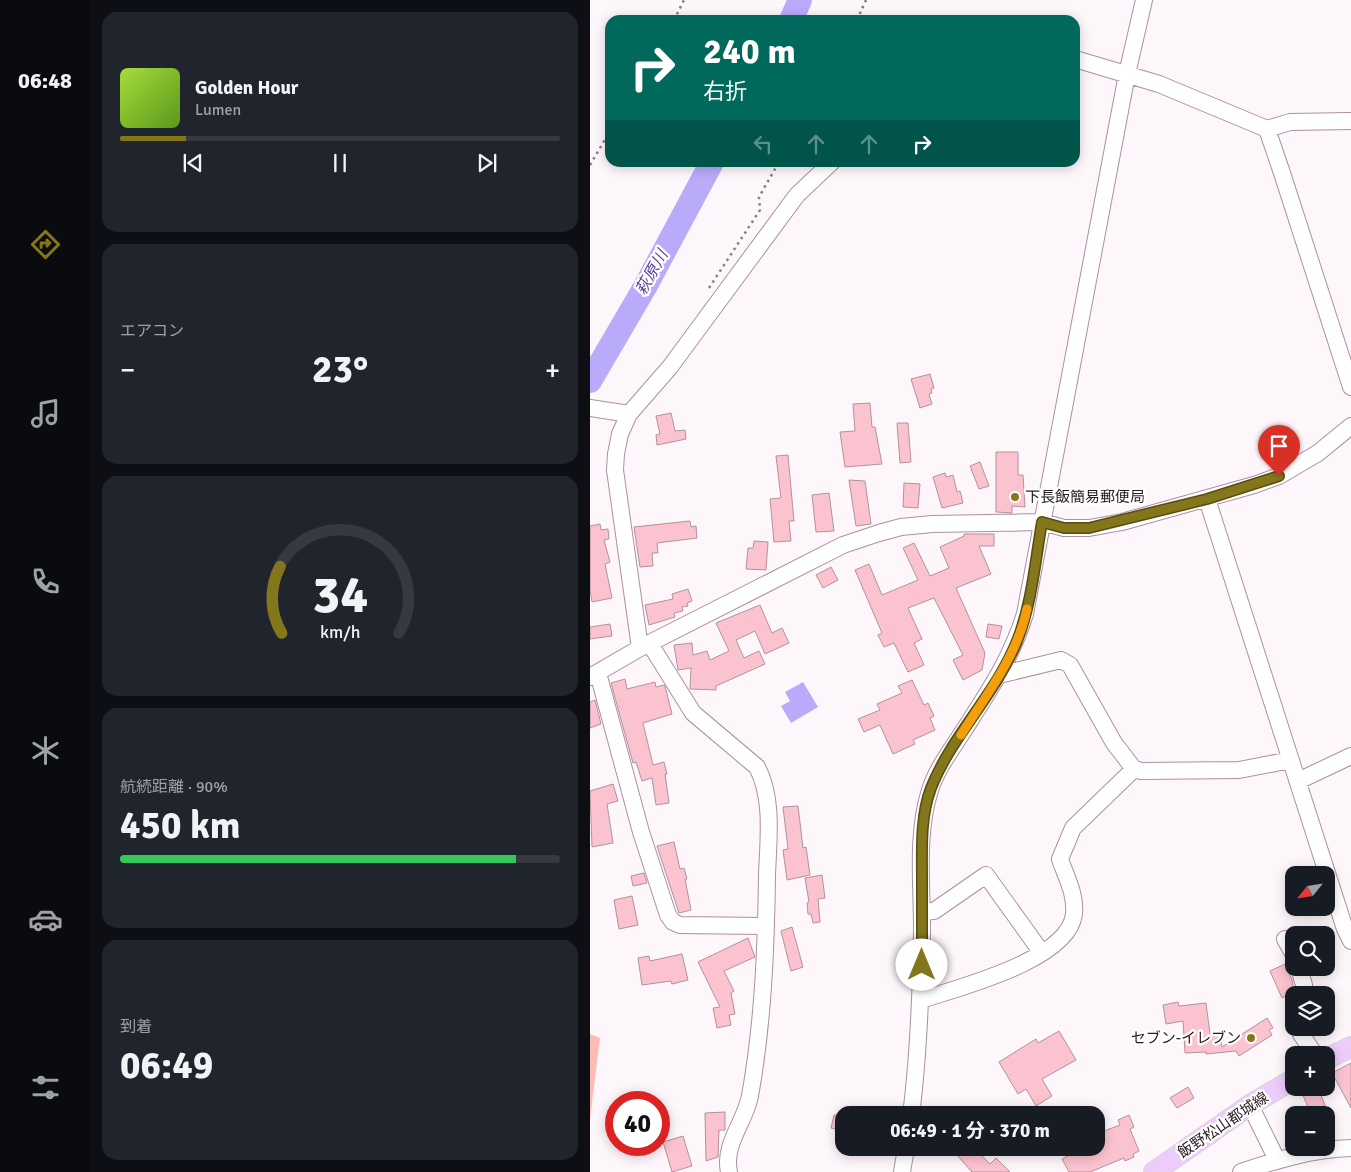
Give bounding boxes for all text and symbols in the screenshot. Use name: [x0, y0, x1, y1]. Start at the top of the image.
text: 240 m: [703, 30, 796, 73]
icon: right: [620, 35, 685, 100]
text: 06:48: [18, 67, 72, 94]
text: Golden Hour: [195, 76, 298, 100]
text: 右折: [703, 78, 747, 105]
text: Lumen: [195, 100, 241, 120]
icon: left: [749, 130, 777, 158]
icon: ahead: [802, 130, 830, 158]
icon: ahead: [855, 130, 883, 158]
icon: right: [908, 130, 936, 158]
icon: previous: [179, 149, 207, 177]
icon: pause: [326, 149, 354, 177]
icon: next: [473, 149, 501, 177]
icon: directions: [28, 227, 63, 262]
water label: 萩原川: [631, 245, 673, 298]
text: エアコン: [120, 321, 184, 341]
text: 23°: [312, 346, 368, 393]
text: −: [120, 353, 135, 387]
text: +: [545, 353, 560, 387]
icon: music: [28, 396, 63, 431]
pin: [1258, 425, 1300, 476]
icon: arrive: [1265, 432, 1293, 460]
place label: 下長飯簡易郵便局: [1025, 488, 1145, 506]
marker: 下長飯簡易郵便局: [1009, 491, 1021, 503]
text: 34: [312, 563, 368, 627]
icon: phone: [28, 564, 63, 599]
text: km/h: [320, 621, 360, 643]
icon: climate: [28, 733, 63, 768]
text: 航続距離 · 90%: [120, 777, 228, 797]
text: 450 km: [120, 802, 241, 849]
north arrow: [1285, 866, 1335, 916]
map controls: [1285, 866, 1335, 1156]
icon: car: [28, 902, 63, 937]
button: search: [1285, 926, 1335, 976]
position arrow: [895, 938, 947, 990]
button: layers: [1285, 986, 1335, 1036]
text: 到着: [120, 1017, 152, 1037]
place label: セブン-イレブン: [1131, 1029, 1241, 1047]
marker: セブン-イレブン: [1245, 1032, 1257, 1044]
text: 06:49: [120, 1042, 213, 1089]
button: +: [1285, 1046, 1335, 1096]
icon: filters: [28, 1070, 63, 1105]
street label: 飯野松山都城線: [1174, 1088, 1272, 1162]
speed limit sign: 40: [605, 1091, 670, 1156]
button: −: [1285, 1106, 1335, 1156]
text: 06:49 · 1 分 · 370 m: [890, 1119, 1050, 1143]

